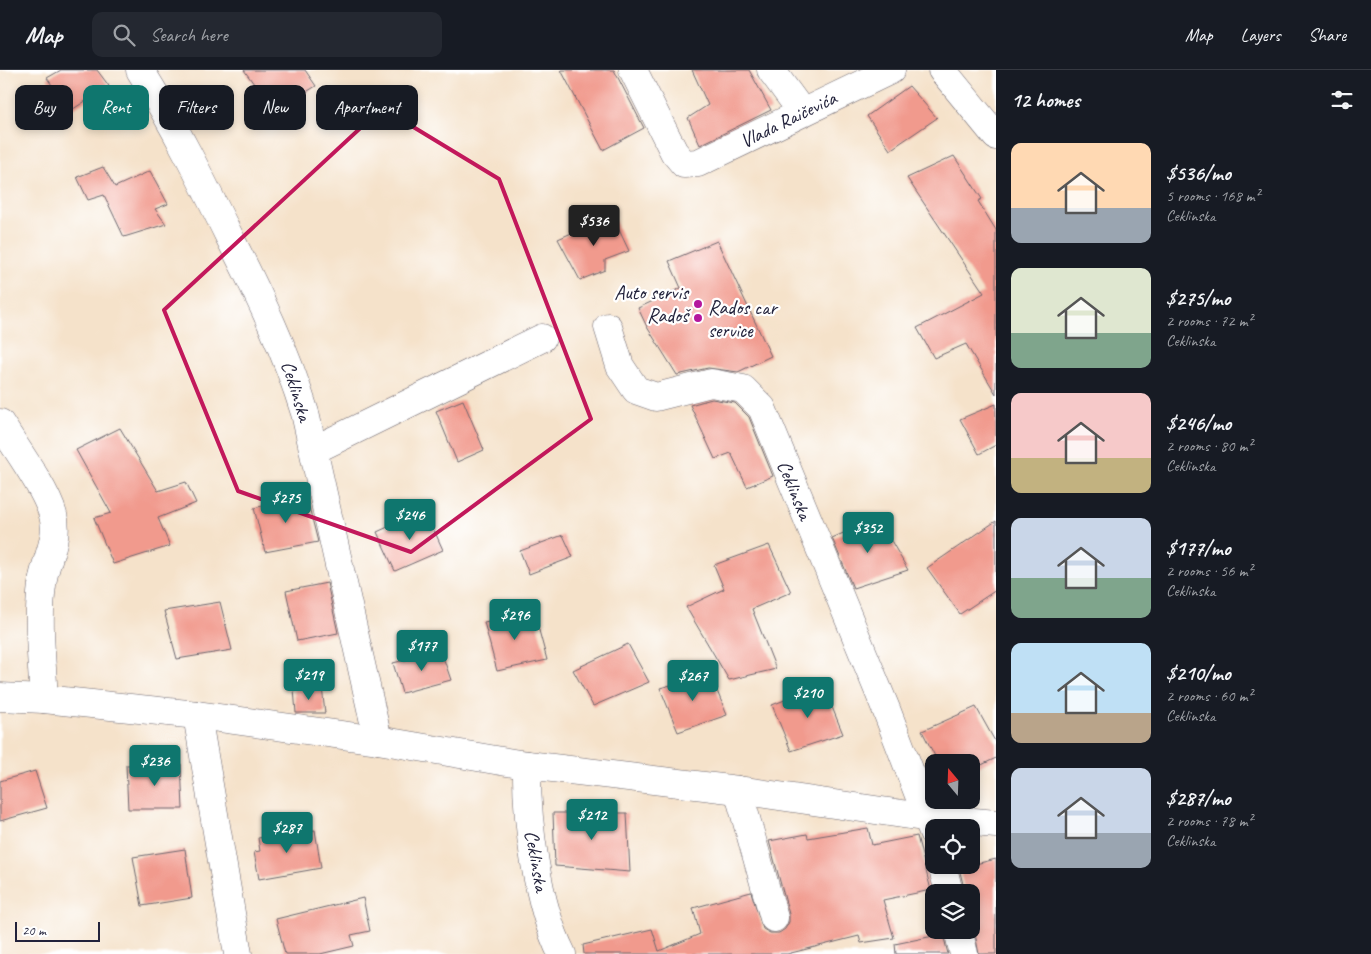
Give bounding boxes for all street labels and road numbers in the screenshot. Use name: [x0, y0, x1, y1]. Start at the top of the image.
street label: Vlada Raičevića: [736, 85, 842, 154]
street label: Ceklinska: [276, 358, 318, 426]
street label: Ceklinska: [771, 457, 818, 525]
street label: Ceklinska: [519, 829, 554, 895]

